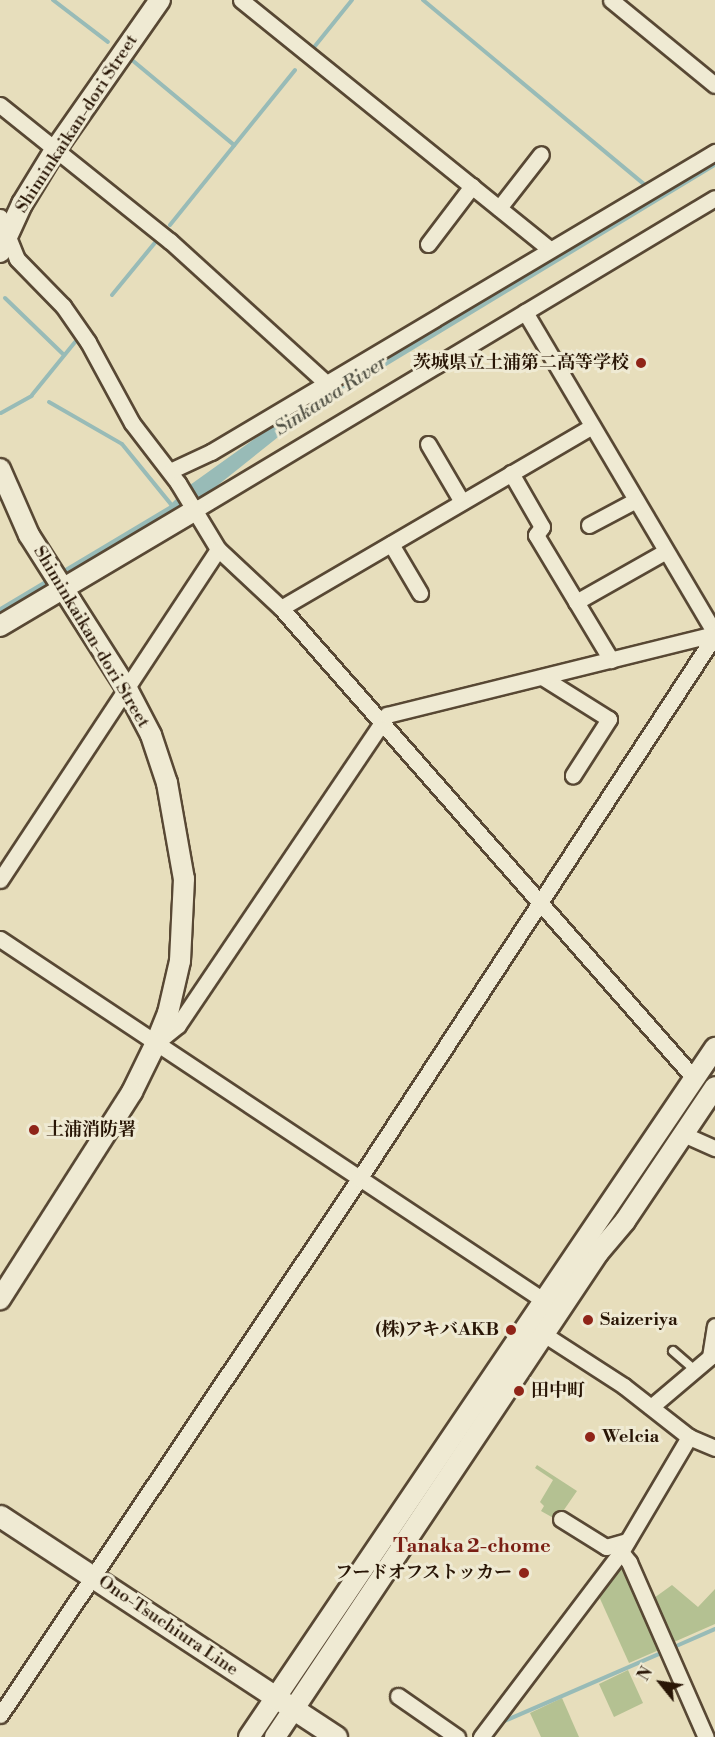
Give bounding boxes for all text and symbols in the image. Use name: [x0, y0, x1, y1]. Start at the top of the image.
street label: Shiminkaikan-dori Street: [11, 31, 143, 217]
water label: Sinkawa River: [270, 351, 392, 441]
place label: 茨城県立土浦第二高等学校: [413, 352, 629, 374]
marker: 茨城県立土浦第二高等学校: [634, 356, 648, 370]
street label: Shiminkaikan-dori Street: [28, 542, 154, 732]
place label: 土浦消防署: [46, 1119, 136, 1141]
marker: 土浦消防署: [27, 1123, 41, 1137]
place label: Saizeriya: [600, 1309, 678, 1331]
marker: Saizeriya: [581, 1313, 595, 1327]
place label: (株)アキバAKB: [375, 1319, 499, 1341]
marker: (株)アキバAKB: [504, 1323, 518, 1337]
place label: 田中町: [531, 1380, 585, 1402]
marker: 田中町: [512, 1384, 526, 1398]
place label: Welcia: [602, 1426, 659, 1448]
marker: Welcia: [583, 1430, 597, 1444]
district label: Tanaka 2-chome: [393, 1534, 551, 1558]
place label: フードオフストッカー: [333, 1562, 512, 1584]
marker: フードオフストッカー: [517, 1566, 531, 1580]
street label: Ono-Tsuchiura Line: [94, 1571, 242, 1681]
north arrow: [631, 1653, 691, 1713]
text: N: [634, 1664, 657, 1684]

